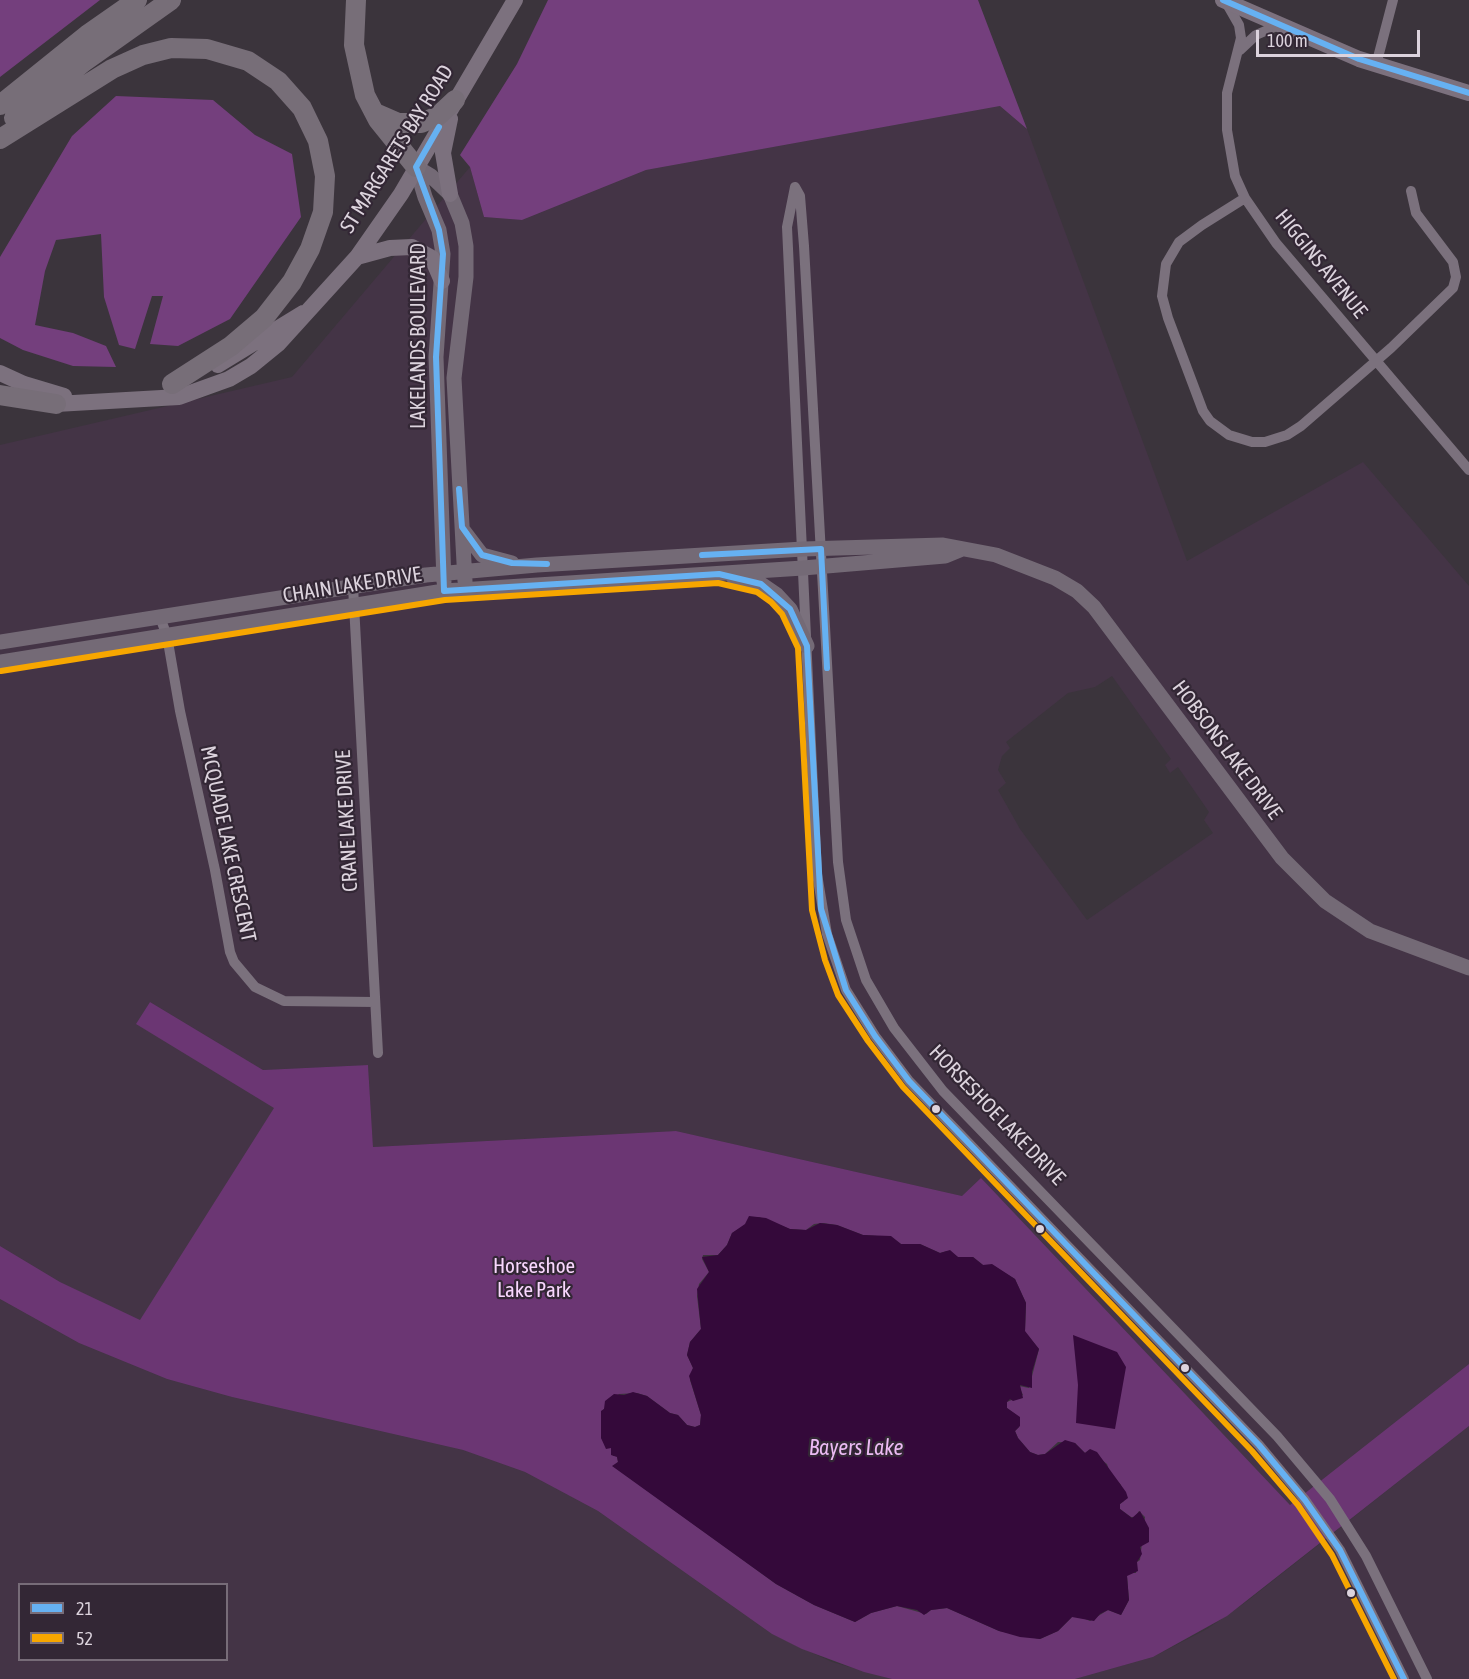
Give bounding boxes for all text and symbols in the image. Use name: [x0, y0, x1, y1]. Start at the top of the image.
scale bar: [1259, 18, 1422, 56]
text: 100 m: [1267, 30, 1308, 51]
street label: ST MARGARETS BAY ROAD: [335, 60, 459, 238]
street label: HIGGINS AVENUE: [1270, 205, 1372, 323]
street label: LAKELANDS BOULEVARD: [405, 243, 431, 429]
street label: CHAIN LAKE DRIVE: [281, 562, 423, 608]
street label: HOBSONS LAKE DRIVE: [1167, 676, 1287, 824]
street label: MCQUADE LAKE CRESCENT: [195, 744, 261, 944]
street label: CRANE LAKE DRIVE: [331, 750, 363, 892]
street label: HORSESHOE LAKE DRIVE: [924, 1040, 1070, 1190]
unlabelled marker: [930, 1103, 942, 1115]
unlabelled marker: [1034, 1223, 1046, 1235]
park label: Horseshoe Lake Park: [493, 1253, 575, 1303]
unlabelled marker: [1179, 1362, 1191, 1374]
water label: Bayers Lake: [809, 1435, 903, 1461]
legend: [18, 1583, 228, 1661]
unlabelled marker: [1345, 1587, 1357, 1599]
text: 21: [76, 1598, 93, 1619]
text: 52: [76, 1628, 93, 1649]

